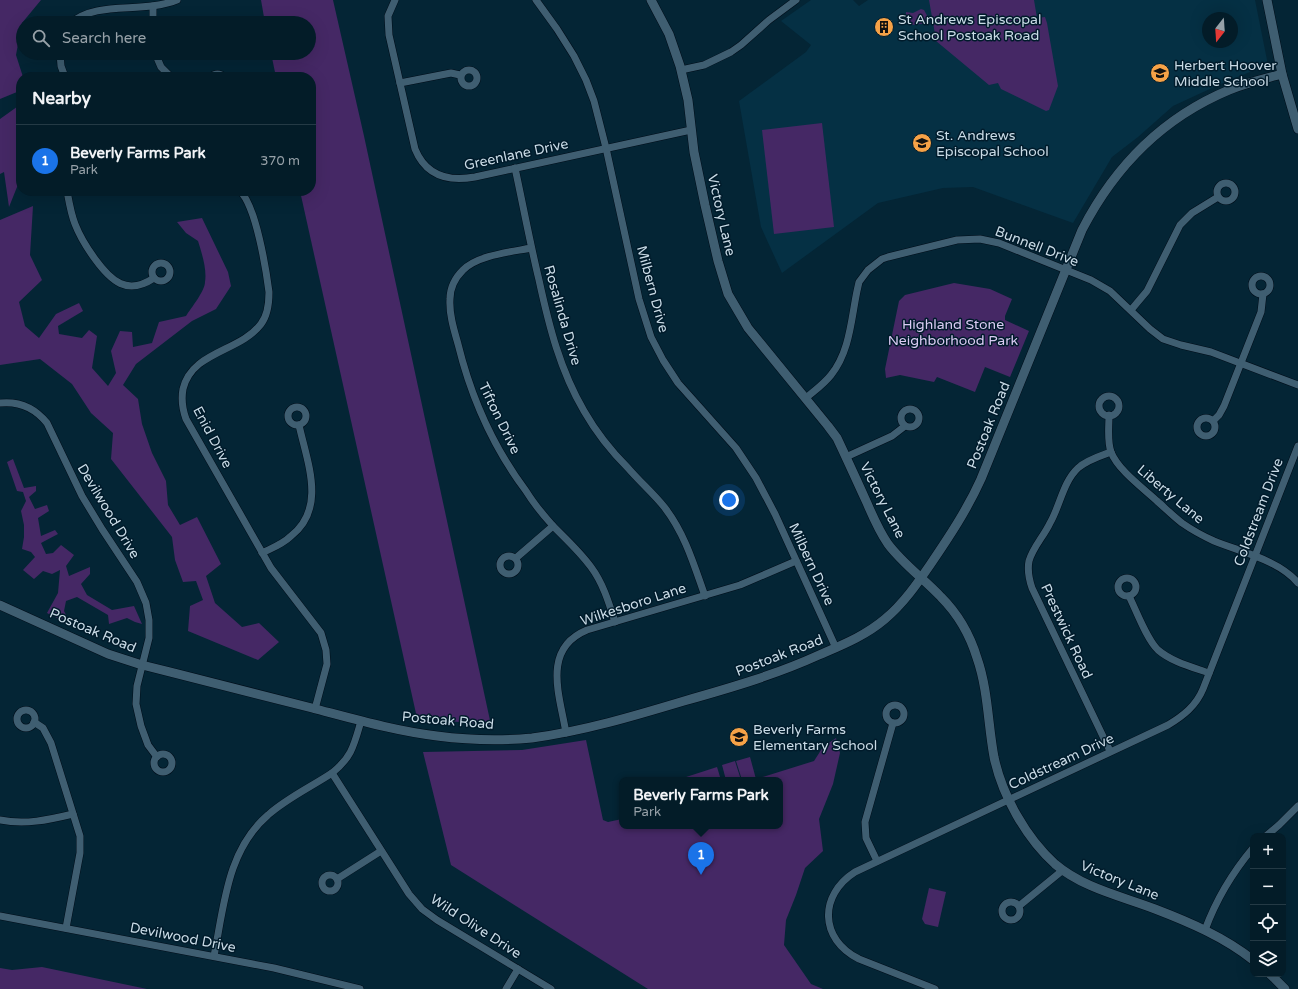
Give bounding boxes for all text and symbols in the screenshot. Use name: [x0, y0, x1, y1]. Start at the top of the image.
place label: St Andrews Episcopal School Postoak Road: [898, 11, 1041, 44]
north arrow: [1202, 12, 1238, 48]
search box: [16, 16, 316, 60]
building icon: St Andrews Episcopal School Postoak Road: [873, 16, 895, 38]
icon: search: [30, 27, 52, 49]
text: Search here: [62, 29, 146, 47]
place label: Herbert Hoover Middle School: [1174, 57, 1277, 90]
school or university icon: Herbert Hoover Middle School: [1149, 62, 1171, 84]
text: Nearby: [32, 88, 91, 109]
place label: St. Andrews Episcopal School: [936, 127, 1049, 160]
school or university icon: St. Andrews Episcopal School: [911, 132, 933, 154]
street label: Greenlane Drive: [462, 135, 570, 174]
text: Beverly Farms Park: [70, 144, 206, 162]
text: 1: [41, 153, 49, 169]
text: 370 m: [260, 153, 300, 169]
text: Park: [70, 162, 98, 178]
street label: Victory Lane: [704, 173, 739, 258]
street label: Bunnell Drive: [993, 223, 1081, 270]
street label: Milbern Drive: [633, 244, 672, 334]
street label: Rosalinda Drive: [540, 263, 585, 367]
park label: Highland Stone Neighborhood Park: [888, 316, 1019, 349]
street label: Postoak Road: [963, 379, 1014, 471]
street label: Tifton Drive: [475, 380, 524, 457]
street label: Enid Drive: [189, 403, 236, 471]
street label: Coldstream Drive: [1230, 456, 1287, 569]
street label: Victory Lane: [856, 459, 909, 541]
street label: Devilwood Drive: [74, 461, 144, 562]
street label: Liberty Lane: [1134, 461, 1208, 527]
your location: [719, 490, 739, 510]
street label: Milbern Drive: [785, 520, 838, 608]
street label: Wilkesboro Lane: [578, 579, 688, 630]
street label: Prestwick Road: [1037, 581, 1096, 681]
street label: Postoak Road: [47, 605, 139, 656]
street label: Postoak Road: [733, 631, 825, 680]
street label: Postoak Road: [401, 708, 495, 733]
place label: Beverly Farms Elementary School: [753, 721, 877, 754]
school or university icon: Beverly Farms Elementary School: [728, 726, 750, 748]
street label: Coldstream Drive: [1006, 730, 1117, 793]
popup: [619, 777, 783, 829]
text: Beverly Farms Park: [633, 786, 769, 804]
text: Park: [633, 804, 661, 820]
map controls: [1250, 833, 1286, 977]
button: +: [1250, 833, 1286, 869]
pin: 1: [688, 842, 714, 875]
street label: Victory Lane: [1078, 857, 1162, 904]
button: −: [1250, 869, 1286, 905]
street label: Wild Olive Drive: [427, 891, 524, 962]
button: locate: [1250, 905, 1286, 941]
street label: Devilwood Drive: [129, 919, 237, 956]
button: layers: [1250, 941, 1286, 977]

